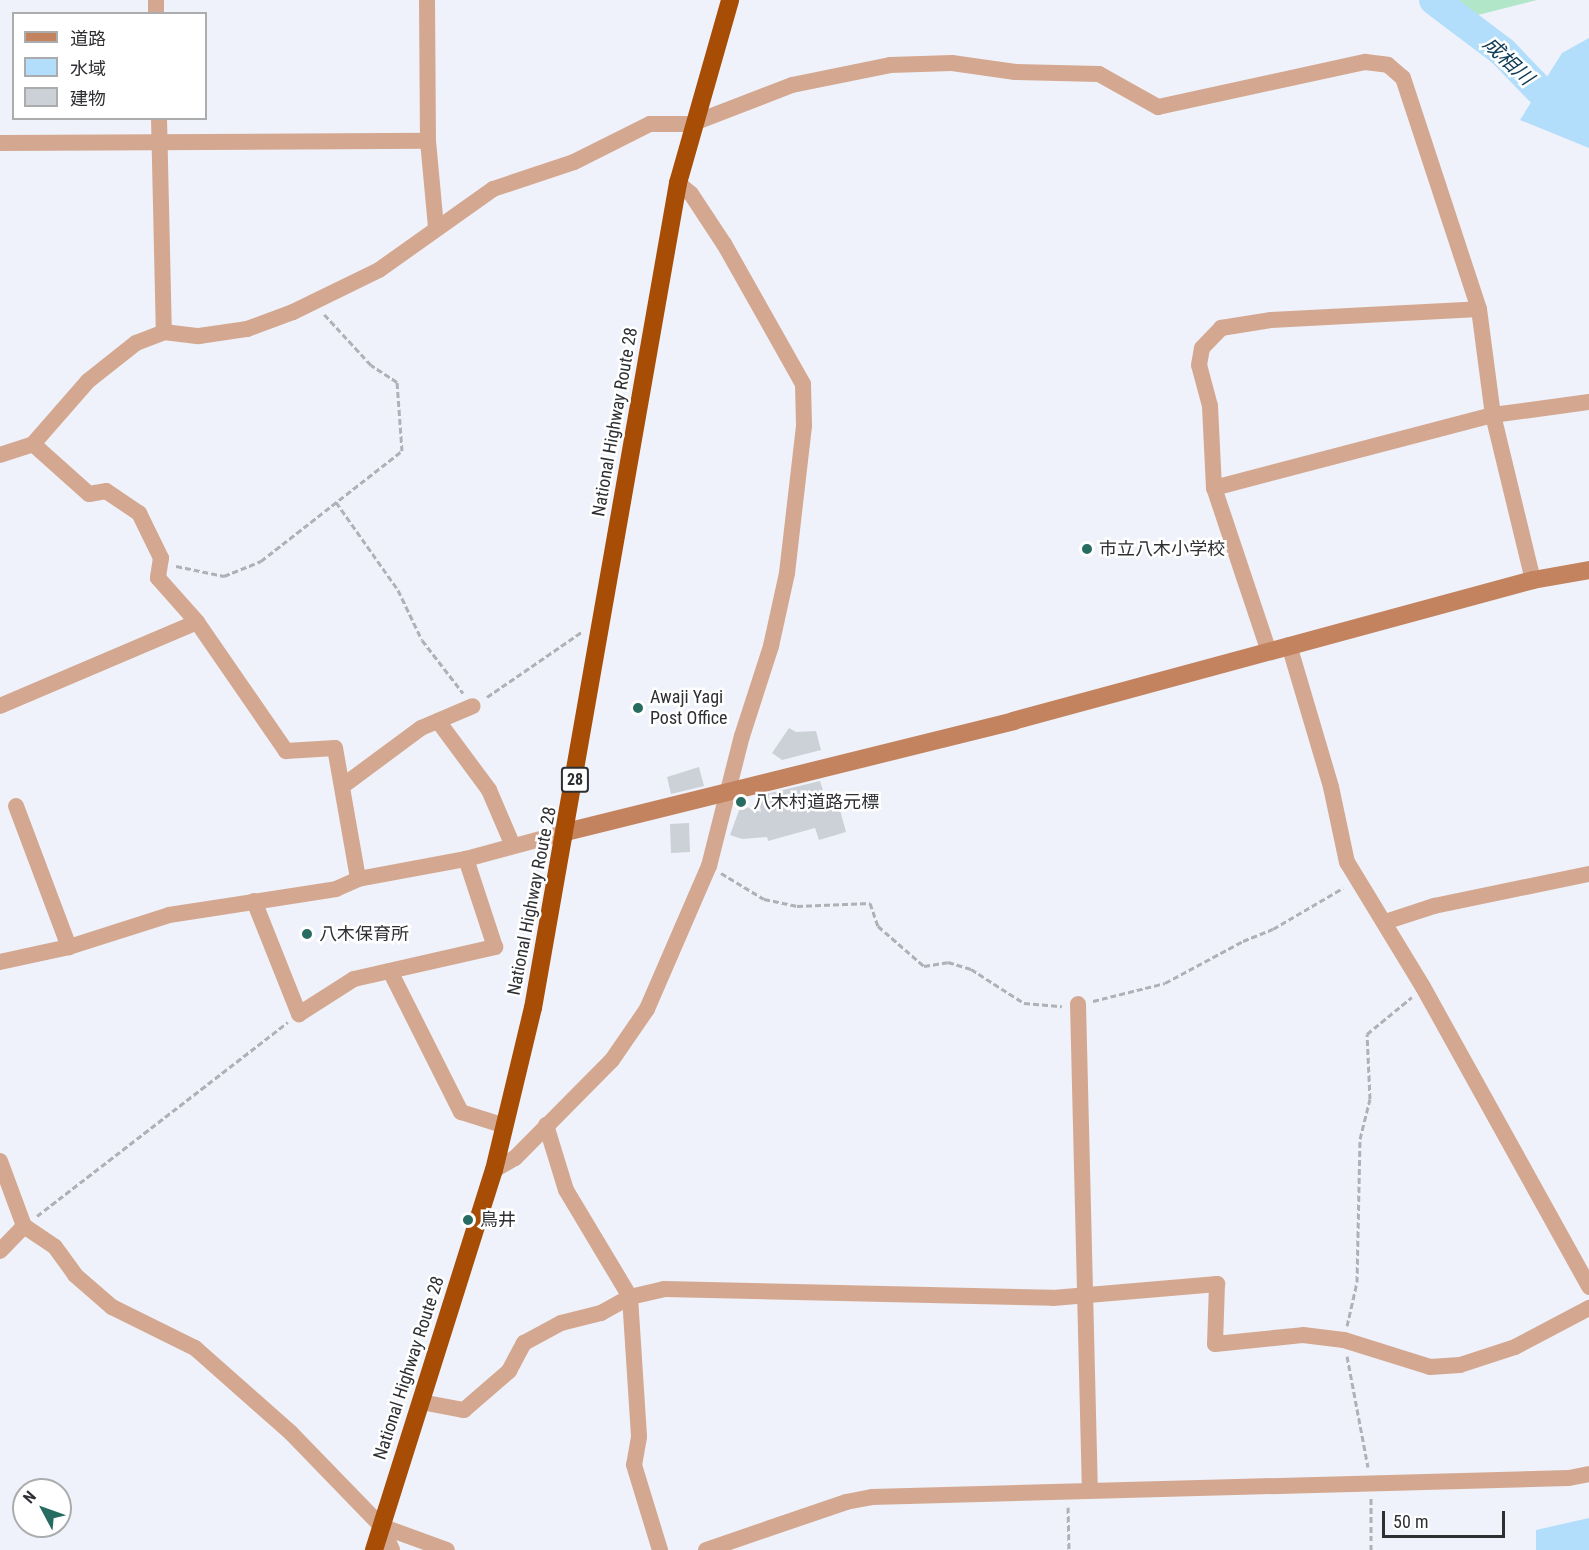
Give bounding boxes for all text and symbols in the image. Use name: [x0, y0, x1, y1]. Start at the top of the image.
legend: [12, 12, 207, 120]
text: 道路: [70, 28, 106, 49]
water label: 成相川: [1478, 32, 1538, 90]
text: 水域: [70, 58, 106, 79]
text: 建物: [70, 88, 106, 109]
street label: National Highway Route 28: [588, 326, 642, 518]
place label: 市立八木小学校: [1099, 538, 1225, 560]
marker: 市立八木小学校: [1080, 542, 1094, 556]
place label: Awaji Yagi Post Office: [650, 687, 728, 730]
marker: Awaji Yagi Post Office: [631, 701, 645, 715]
road number: 28: [560, 767, 590, 793]
place label: 八木村道路元標: [753, 791, 879, 813]
marker: 八木村道路元標: [734, 795, 748, 809]
street label: National Highway Route 28: [503, 805, 561, 997]
place label: 八木保育所: [319, 923, 409, 945]
marker: 八木保育所: [300, 927, 314, 941]
place label: 鳥井: [480, 1209, 516, 1231]
marker: 鳥井: [461, 1213, 475, 1227]
street label: National Highway Route 28: [369, 1274, 449, 1462]
north arrow: [12, 1478, 72, 1538]
text: N: [19, 1487, 40, 1507]
scale bar: [1385, 1499, 1508, 1537]
text: 50 m: [1393, 1511, 1428, 1532]

